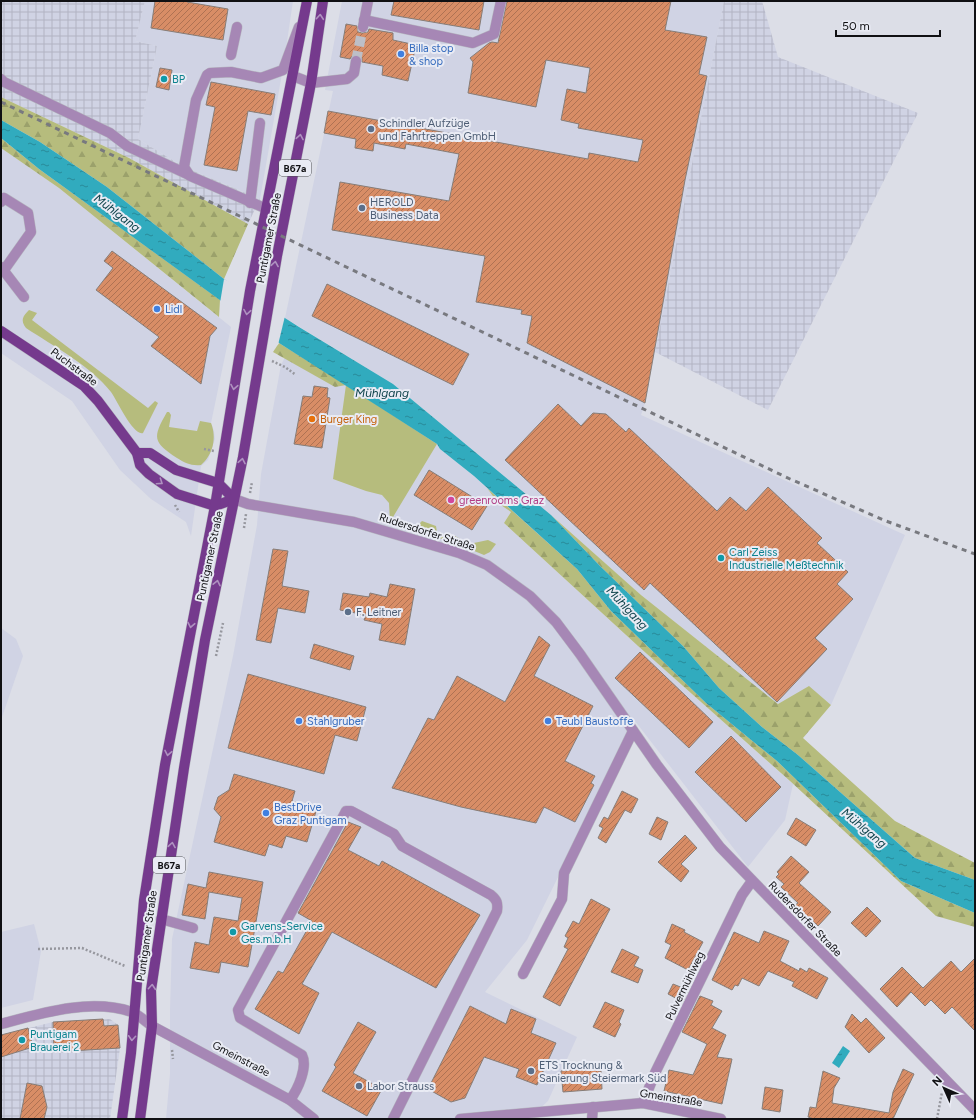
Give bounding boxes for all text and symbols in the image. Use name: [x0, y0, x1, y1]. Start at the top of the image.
scale bar: [836, 12, 940, 38]
one-way arrow: [316, 14, 325, 20]
text: 50 m: [842, 19, 870, 33]
place label: Billa stop & shop: [409, 42, 454, 68]
marker: Billa stop & shop: [396, 49, 406, 59]
place label: BP: [172, 73, 186, 86]
marker: BP: [159, 74, 169, 84]
place label: Schindler Aufzüge und Fahrtreppen GmbH: [379, 117, 496, 143]
marker: Schindler Aufzüge und Fahrtreppen GmbH: [366, 124, 376, 134]
one-way arrow: [296, 134, 304, 140]
road number: B67a: [279, 160, 311, 176]
water label: Mühlgang: [91, 191, 143, 235]
street label: Puntigamer Straße: [254, 192, 284, 284]
place label: HEROLD Business Data: [370, 196, 439, 222]
marker: HEROLD Business Data: [357, 203, 367, 213]
one-way arrow: [270, 261, 279, 267]
place label: Lidl: [165, 303, 182, 316]
marker: Lidl: [152, 304, 162, 314]
one-way arrow: [243, 309, 252, 315]
street label: Puchstraße: [48, 345, 100, 389]
one-way arrow: [231, 384, 239, 390]
water label: Mühlgang: [355, 386, 409, 400]
place label: Burger King: [320, 413, 377, 426]
marker: Burger King: [307, 414, 317, 424]
one-way arrow: [237, 458, 246, 464]
one-way arrow: [156, 477, 163, 485]
place label: greenrooms Graz: [459, 494, 544, 507]
marker: greenrooms Graz: [446, 495, 456, 505]
street label: Puntigamer Straße: [194, 510, 226, 602]
street label: Rudersdorfer Straße: [378, 510, 476, 554]
place label: Carl Zeiss Industrielle Meßtechnik: [729, 546, 844, 572]
marker: Carl Zeiss Industrielle Meßtechnik: [716, 553, 726, 563]
one-way arrow: [212, 580, 220, 586]
water label: Mühlgang: [603, 583, 651, 633]
place label: F. Leitner: [356, 606, 402, 619]
marker: F. Leitner: [343, 607, 353, 617]
one-way arrow: [188, 622, 196, 628]
place label: Stahlgruber: [307, 715, 365, 728]
place label: Teubl Baustoffe: [556, 715, 633, 728]
marker: Stahlgruber: [294, 716, 304, 726]
marker: Teubl Baustoffe: [543, 716, 553, 726]
one-way arrow: [164, 750, 172, 756]
place label: BestDrive Graz Puntigam: [274, 801, 347, 827]
water label: Mühlgang: [839, 805, 889, 851]
marker: BestDrive Graz Puntigam: [261, 808, 271, 818]
one-way arrow: [167, 841, 176, 848]
road number: B67a: [153, 857, 185, 873]
street label: Rudersdorfer Straße: [766, 879, 844, 959]
street label: Puntigamer Straße: [134, 890, 160, 982]
place label: Garvens-Service Ges.m.b.H: [241, 920, 323, 946]
marker: Garvens-Service Ges.m.b.H: [228, 927, 238, 937]
street label: Pulvermühlweg: [663, 949, 707, 1023]
one-way arrow: [147, 984, 156, 990]
place label: Puntigam Brauerei 2: [30, 1028, 79, 1054]
marker: Puntigam Brauerei 2: [17, 1035, 27, 1045]
one-way arrow: [127, 1035, 136, 1041]
street label: Gmeinstraße: [210, 1038, 272, 1080]
place label: ETS Trocknung & Sanierung Steiermark Süd: [539, 1059, 666, 1085]
marker: ETS Trocknung & Sanierung Steiermark Süd: [526, 1066, 536, 1076]
north arrow: [924, 1068, 964, 1108]
text: N: [930, 1074, 945, 1089]
place label: Labor Strauss: [367, 1080, 434, 1093]
marker: Labor Strauss: [354, 1081, 364, 1091]
street label: Gmeinstraße: [639, 1087, 703, 1109]

